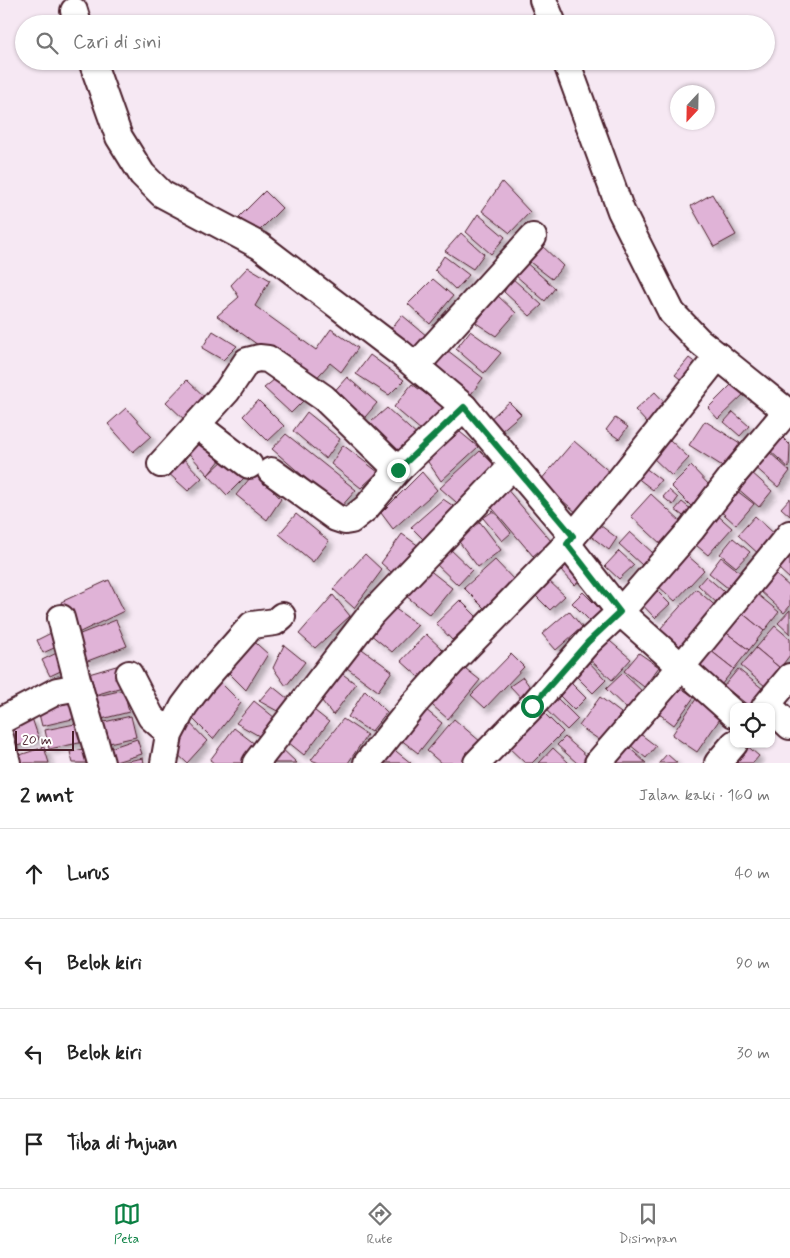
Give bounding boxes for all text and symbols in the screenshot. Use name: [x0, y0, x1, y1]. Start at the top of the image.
search box: [15, 15, 775, 70]
icon: search: [33, 29, 61, 57]
text: Cari di sini: [73, 30, 161, 55]
north arrow: [670, 85, 715, 130]
route end: [387, 459, 410, 482]
route start: [521, 695, 544, 718]
map controls: [730, 703, 775, 748]
button: locate: [730, 703, 775, 748]
scale bar: [15, 728, 74, 751]
text: 20 m: [22, 731, 52, 749]
text: 2 mnt: [20, 782, 74, 810]
text: Jalan kaki · 160 m: [639, 785, 770, 806]
icon: ahead: [20, 860, 48, 888]
text: Lurus: [67, 861, 109, 886]
text: 40 m: [734, 863, 770, 884]
icon: left: [20, 950, 48, 978]
text: Belok kiri: [67, 951, 142, 976]
text: 90 m: [736, 953, 770, 974]
icon: left: [20, 1040, 48, 1068]
text: Belok kiri: [67, 1041, 142, 1066]
text: 30 m: [737, 1043, 770, 1064]
icon: arrive: [20, 1130, 48, 1158]
text: Tiba di tujuan: [67, 1131, 178, 1156]
tab: Peta: [113, 1200, 141, 1248]
tab: Rute: [366, 1200, 394, 1248]
tab: Disimpan: [619, 1200, 677, 1248]

